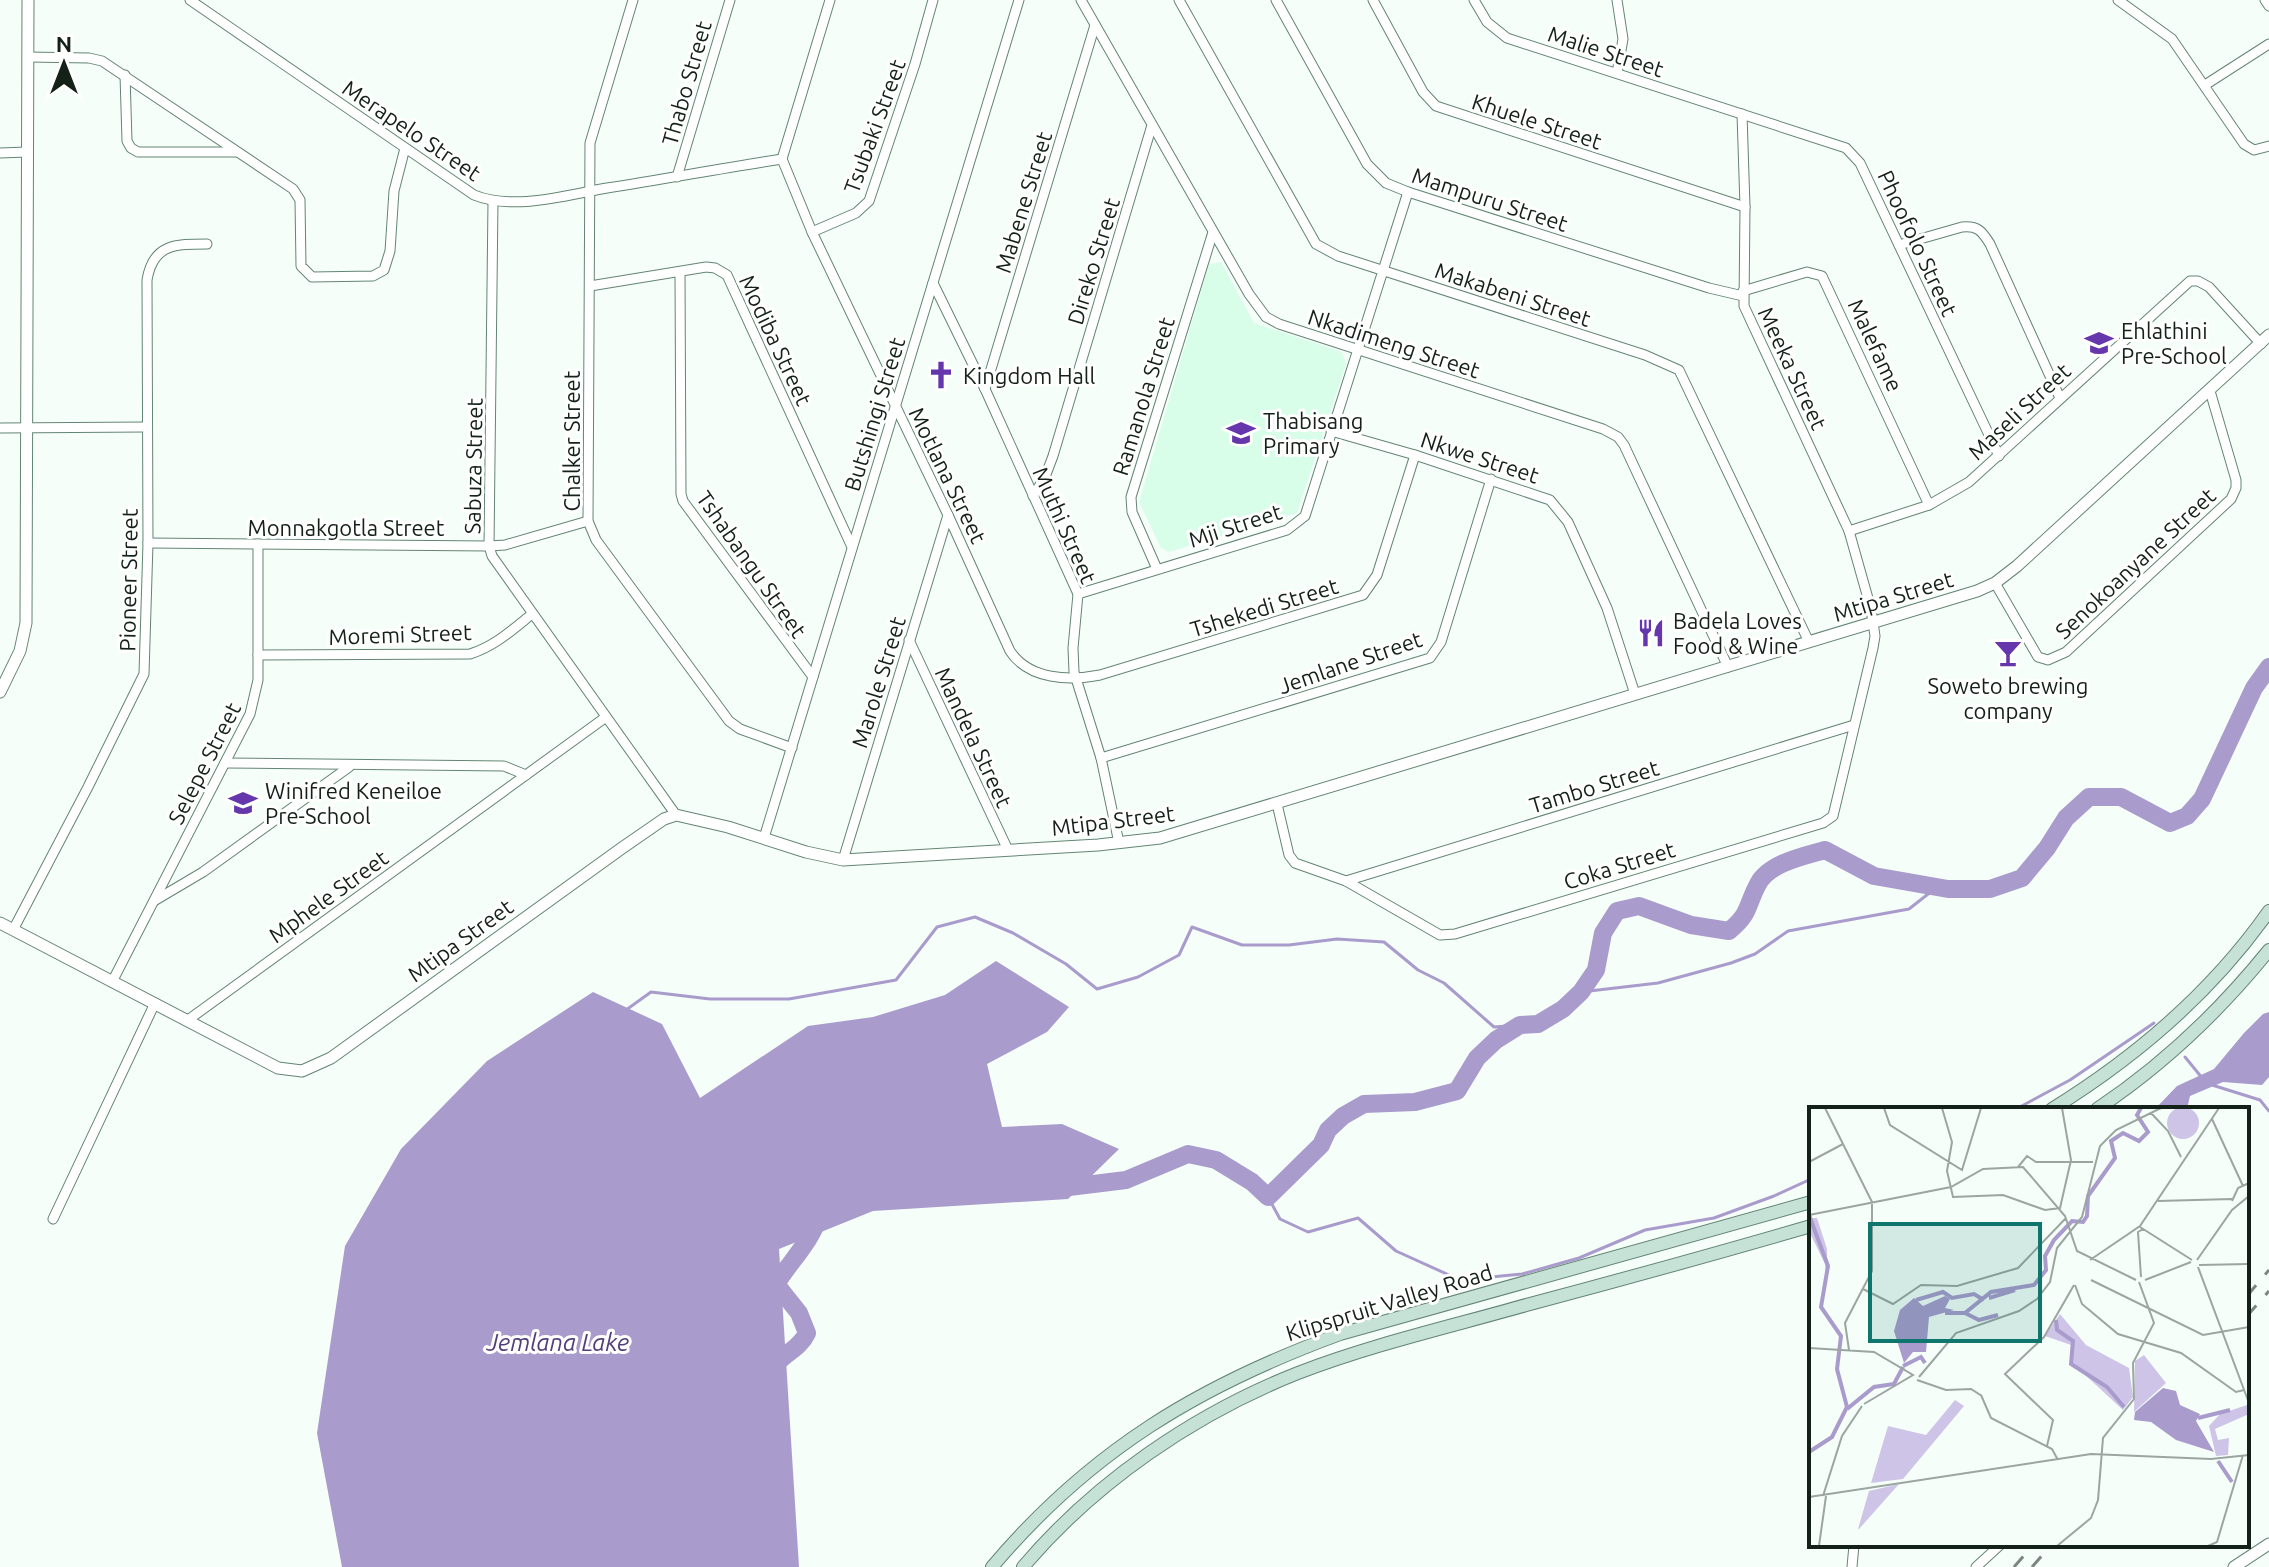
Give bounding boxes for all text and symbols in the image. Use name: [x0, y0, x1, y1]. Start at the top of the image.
street label: Thabo Street: [656, 18, 716, 148]
street label: Malie Street: [1545, 21, 1667, 82]
north arrow: [24, 24, 104, 104]
text: N: [56, 31, 72, 56]
street label: Tsubaki Street: [838, 55, 910, 196]
street label: Merapelo Street: [338, 75, 486, 186]
street label: Khuele Street: [1469, 88, 1605, 154]
street label: Mabene Street: [990, 128, 1056, 276]
street label: Mampuru Street: [1409, 162, 1571, 236]
street label: Phoofolo Street: [1873, 166, 1963, 320]
street label: Direko Street: [1062, 194, 1124, 327]
street label: Makabeni Street: [1432, 257, 1594, 331]
street label: Modiba Street: [735, 271, 817, 409]
street label: Malefame: [1844, 295, 1908, 395]
street label: Nkadimeng Street: [1305, 303, 1483, 383]
street label: Meeka Street: [1754, 303, 1832, 434]
street label: Ramanola Street: [1107, 313, 1179, 478]
place label: Ehlathini Pre-School: [2121, 318, 2227, 368]
school or university icon: Ehlathini Pre-School: [2084, 328, 2114, 358]
street label: Butshingi Street: [839, 334, 909, 494]
street label: Maseli Street: [1963, 357, 2075, 464]
church icon: Kingdom Hall: [926, 360, 956, 390]
place label: Kingdom Hall: [963, 363, 1096, 388]
street label: Chalker Street: [559, 370, 584, 511]
street label: Sabuza Street: [459, 397, 487, 534]
street label: Motlana Street: [904, 403, 992, 547]
place label: Thabisang Primary: [1263, 408, 1363, 458]
school or university icon: Thabisang Primary: [1226, 418, 1256, 448]
street label: Nkwe Street: [1418, 426, 1542, 488]
street label: Muthi Street: [1028, 463, 1102, 587]
street label: Senokoanyane Street: [2050, 482, 2220, 644]
street label: Tshabangu Street: [692, 486, 812, 642]
street label: Mji Street: [1185, 498, 1285, 552]
street label: Pioneer Street: [114, 508, 142, 652]
street label: Monnakgotla Street: [248, 515, 445, 540]
street label: Mtipa Street: [1830, 566, 1956, 626]
street label: Tshekedi Street: [1187, 573, 1341, 641]
place label: Badela Loves Food & Wine: [1673, 608, 1802, 658]
street label: Marole Street: [846, 613, 910, 751]
restaurant icon: Badela Loves Food & Wine: [1636, 618, 1666, 648]
street label: Moremi Street: [328, 619, 472, 649]
street label: Jemlane Street: [1275, 626, 1425, 698]
bar icon: Soweto brewing company: [1993, 638, 2023, 668]
street label: Mandela Street: [931, 663, 1018, 811]
place label: Soweto brewing company: [1927, 673, 2089, 723]
street label: Selepe Street: [163, 698, 246, 828]
street label: Tambo Street: [1526, 754, 1662, 818]
place label: Winifred Keneiloe Pre-School: [265, 778, 442, 828]
school or university icon: Winifred Keneiloe Pre-School: [228, 788, 258, 818]
street label: Mtipa Street: [1050, 800, 1176, 840]
street label: Coka Street: [1560, 836, 1678, 894]
street label: Mphele Street: [264, 844, 393, 948]
street label: Mtipa Street: [403, 893, 518, 986]
inset map: [1809, 1107, 2249, 1547]
street label: Klipspruit Valley Road: [1283, 1259, 1495, 1345]
water label: Jemlana Lake: [486, 1329, 629, 1356]

